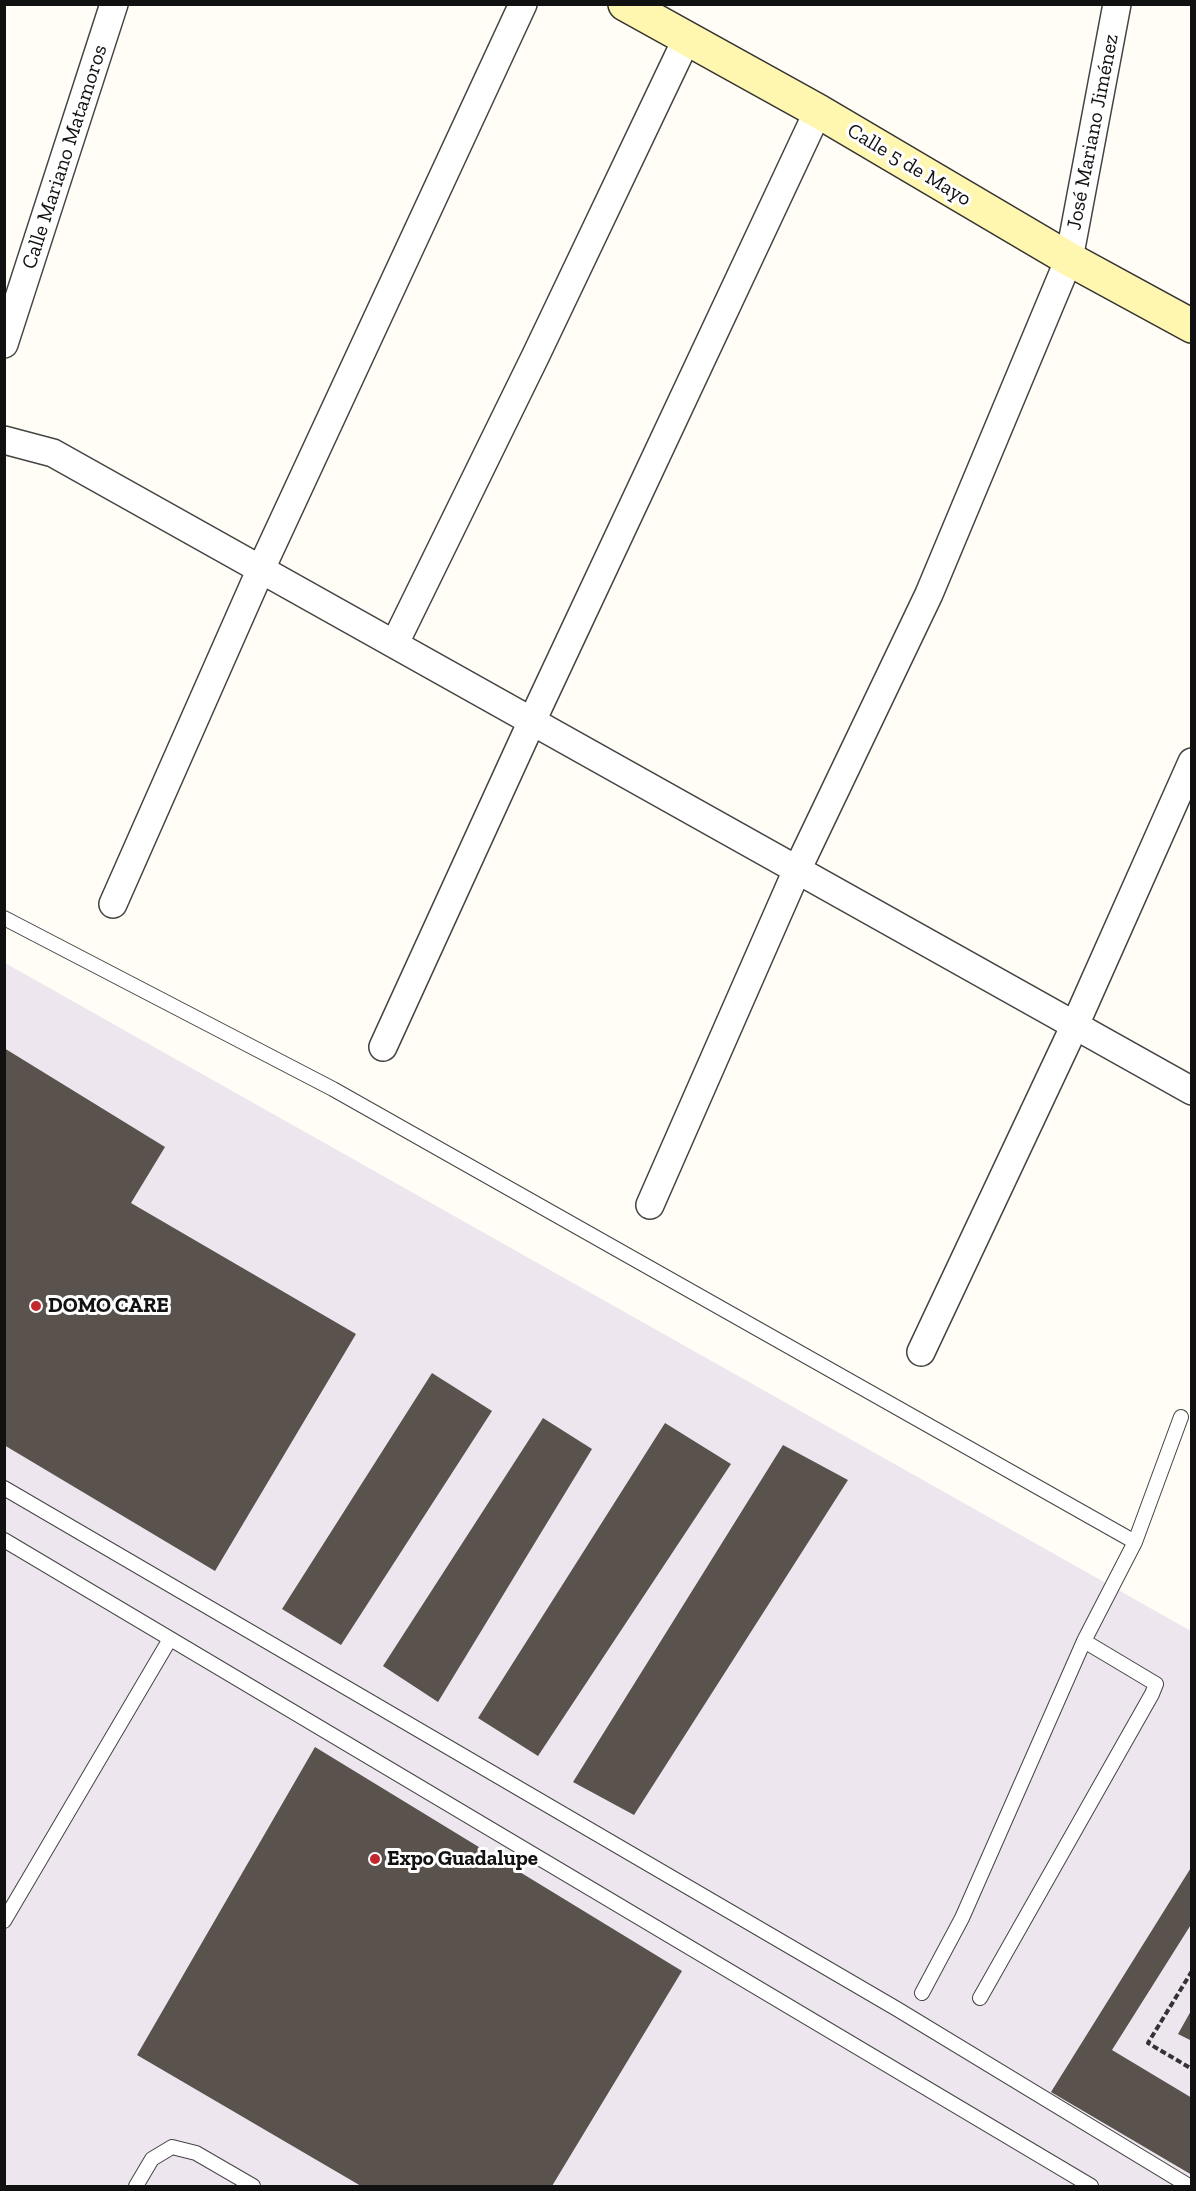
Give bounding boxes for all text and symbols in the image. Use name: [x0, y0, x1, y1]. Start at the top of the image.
street label: José Mariano Jiménez: [1062, 32, 1124, 232]
street label: Calle Mariano Matamoros: [17, 42, 113, 272]
street label: Calle 5 de Mayo: [842, 118, 976, 212]
place label: DOMO CARE: [48, 1293, 169, 1319]
marker: DOMO CARE: [29, 1299, 43, 1313]
place label: Expo Guadalupe: [387, 1846, 538, 1872]
marker: Expo Guadalupe: [368, 1852, 382, 1866]

